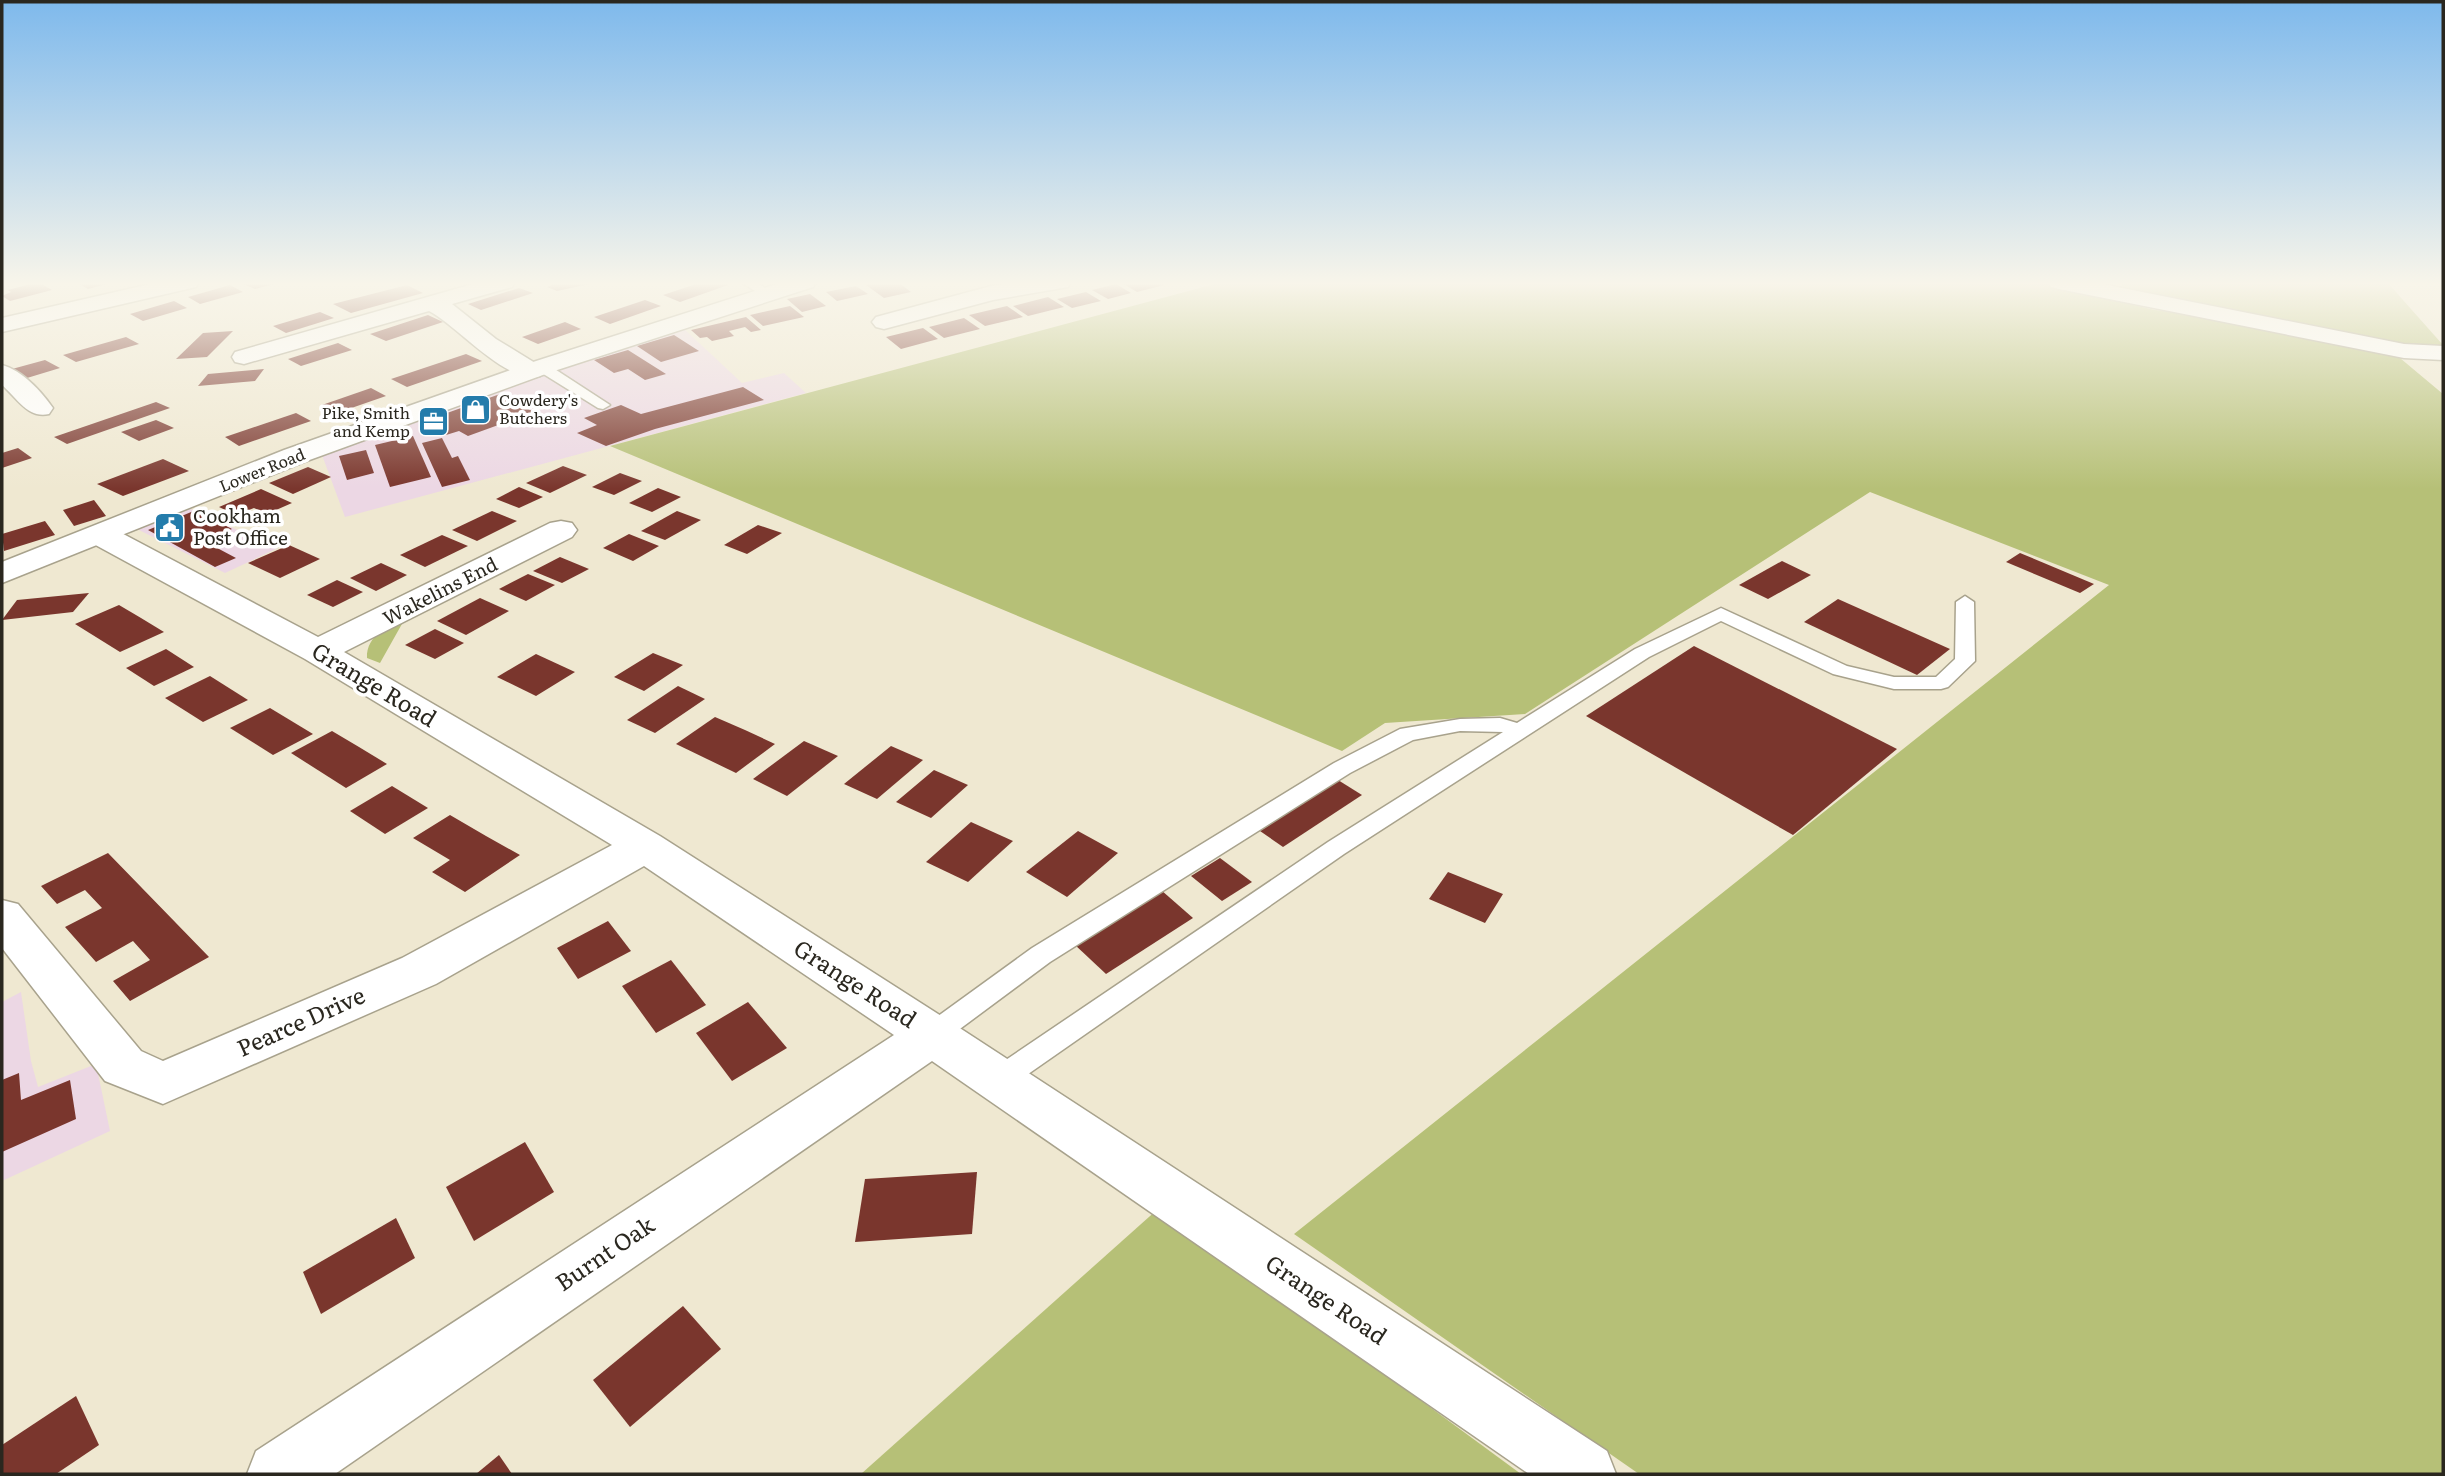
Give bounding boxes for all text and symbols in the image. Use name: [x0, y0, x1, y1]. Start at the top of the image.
place label: Cowdery's Butchers: [499, 387, 578, 429]
shop icon: Cowdery's Butchers: [459, 392, 493, 426]
place label: Pike, Smith and Kemp: [322, 400, 410, 442]
office icon: Pike, Smith and Kemp: [416, 405, 450, 439]
street label: Lower Road: [215, 441, 308, 497]
place label: Cookham Post Office: [193, 501, 288, 551]
public building icon: Cookham Post Office: [153, 510, 187, 544]
street label: Wakelins End: [377, 549, 502, 631]
street label: Grange Road: [306, 633, 444, 734]
street label: Grange Road: [788, 930, 924, 1035]
street label: Pearce Drive: [231, 977, 370, 1064]
street label: Burnt Oak: [548, 1206, 661, 1298]
street label: Grange Road: [1259, 1245, 1395, 1352]

